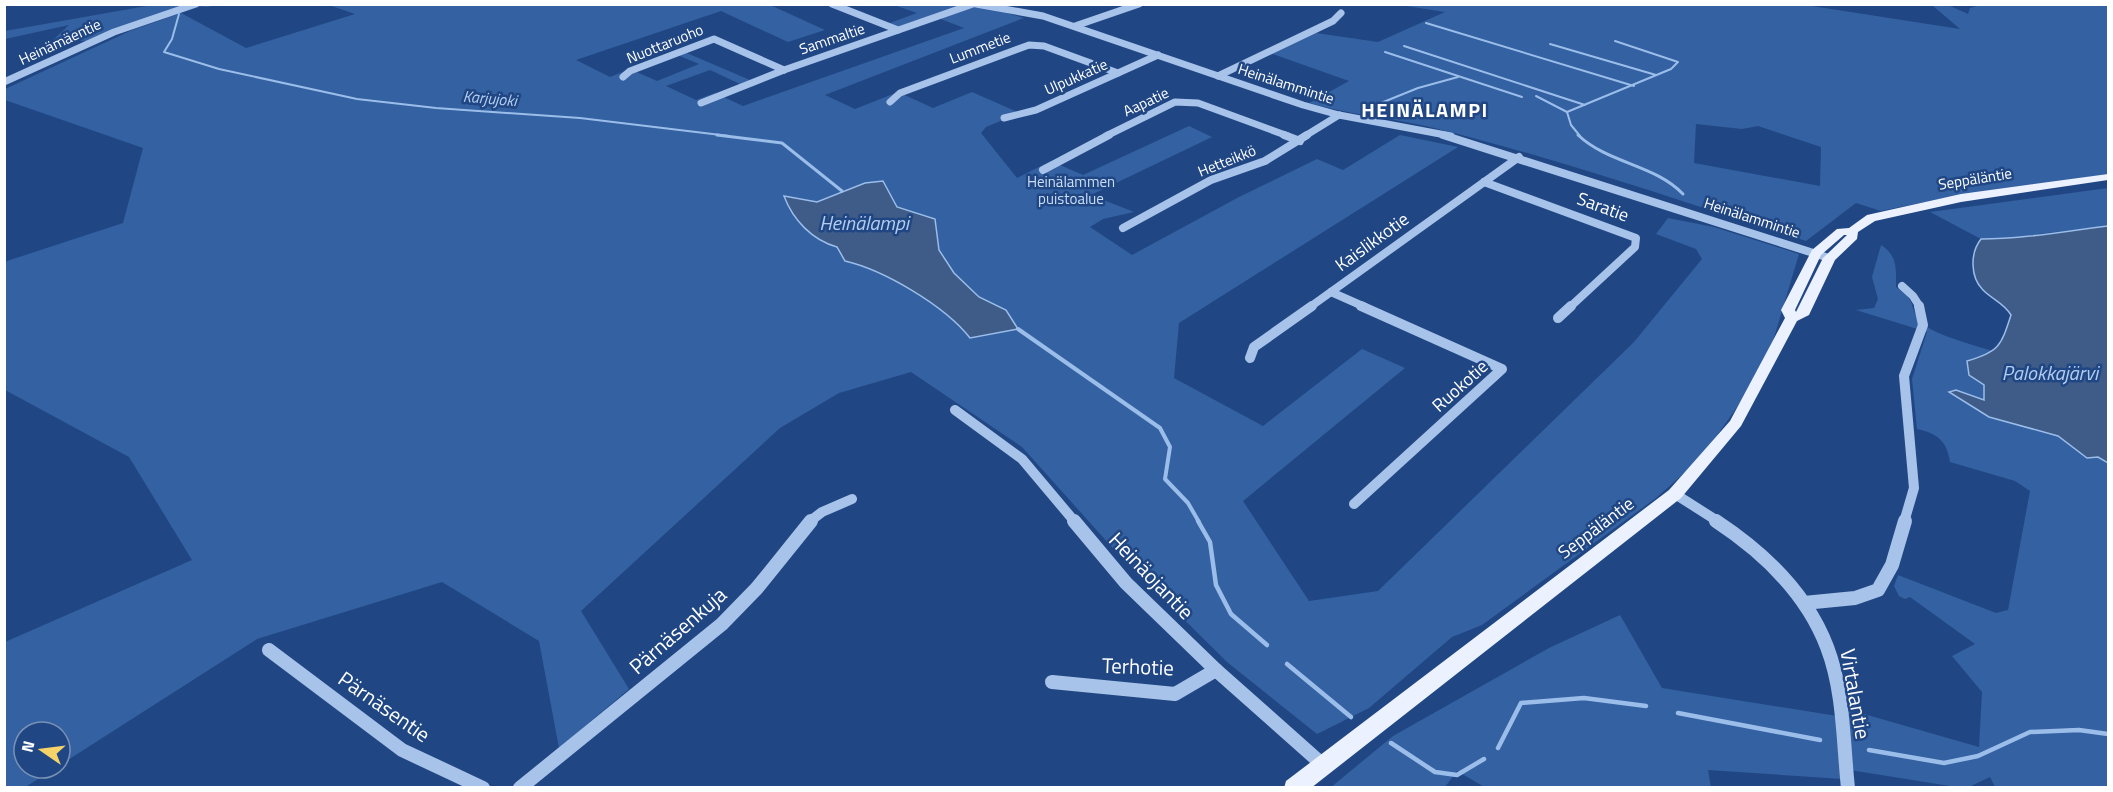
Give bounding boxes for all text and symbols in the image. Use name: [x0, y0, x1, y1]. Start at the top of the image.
street label: Heinämäentie: [15, 12, 105, 71]
street label: Sammaltie: [796, 17, 868, 60]
street label: Nuottaruoho: [623, 18, 707, 69]
street label: Lummetie: [946, 25, 1014, 70]
street label: Ulpukkatie: [1041, 52, 1111, 101]
street label: Heinälammintie: [1235, 57, 1337, 110]
street label: Aapatie: [1119, 81, 1172, 122]
water label: Karjujoki: [462, 84, 520, 112]
district label: HEINÄLAMPI: [1361, 94, 1489, 125]
street label: Hetteikkö: [1194, 138, 1259, 183]
street label: Seppäläntie: [1937, 161, 2013, 196]
park label: Heinälammen puistoalue: [1027, 170, 1115, 210]
street label: Saratie: [1573, 185, 1633, 228]
street label: Heinälammintie: [1701, 191, 1803, 244]
street label: Kaislikkotie: [1329, 206, 1414, 278]
water label: Heinälampi: [819, 207, 912, 238]
street label: Ruokotie: [1426, 353, 1494, 418]
water label: Palokkajärvi: [2002, 357, 2101, 388]
street label: Seppäläntie: [1552, 490, 1639, 565]
street label: Heinäojantie: [1102, 524, 1202, 626]
street label: Pärnäsenkuja: [622, 579, 733, 682]
street label: Virtalantie: [1832, 646, 1880, 741]
street label: Terhotie: [1102, 649, 1175, 683]
street label: Pärnäsentie: [332, 663, 437, 750]
north arrow: [12, 720, 72, 780]
text: N: [14, 738, 40, 755]

